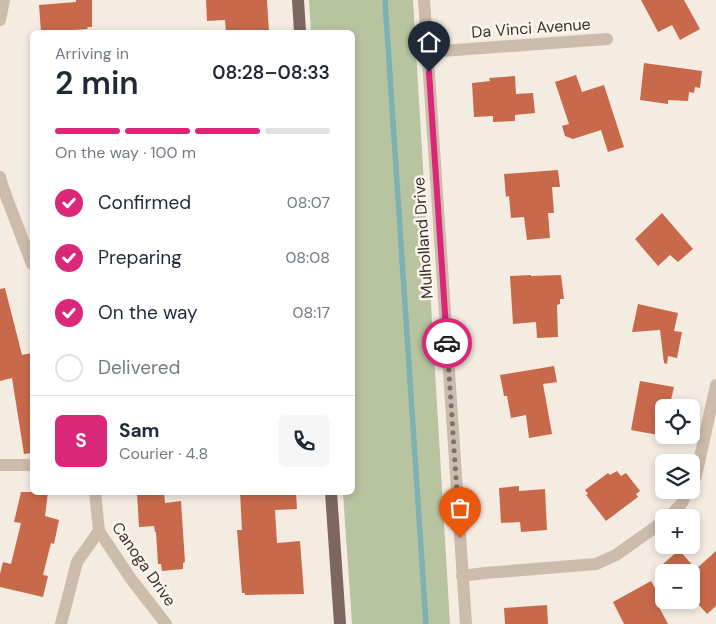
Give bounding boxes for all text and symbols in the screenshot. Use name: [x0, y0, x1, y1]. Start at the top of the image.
street label: Da Vinci Avenue: [471, 13, 591, 43]
pin: [408, 21, 450, 72]
icon: home: [415, 28, 443, 56]
text: Arriving in: [55, 43, 129, 64]
text: 08:28–08:33: [212, 60, 330, 85]
text: 2 min: [55, 62, 139, 104]
text: On the way · 100 m: [55, 142, 196, 163]
street label: Mulholland Drive: [408, 176, 438, 300]
icon: check: [55, 189, 83, 217]
text: Confirmed: [98, 190, 191, 215]
text: 08:07: [287, 192, 330, 213]
icon: check: [55, 244, 83, 272]
text: Preparing: [98, 245, 182, 270]
text: 08:08: [285, 247, 330, 268]
icon: check: [55, 299, 83, 327]
text: On the way: [98, 300, 198, 325]
text: 08:17: [293, 302, 330, 323]
courier: [422, 318, 472, 368]
icon: car: [433, 329, 461, 357]
text: Delivered: [98, 355, 180, 380]
map controls: [655, 399, 700, 609]
button: locate: [655, 399, 700, 444]
button: phone: [278, 415, 330, 467]
text: Sam: [119, 418, 160, 443]
text: S: [75, 428, 87, 453]
text: Courier · 4.8: [119, 443, 208, 464]
button: layers: [655, 454, 700, 499]
pin: [439, 487, 481, 538]
icon: bag: [446, 494, 474, 522]
button: +: [655, 509, 700, 554]
street label: Canoga Drive: [107, 518, 181, 610]
button: −: [655, 564, 700, 609]

